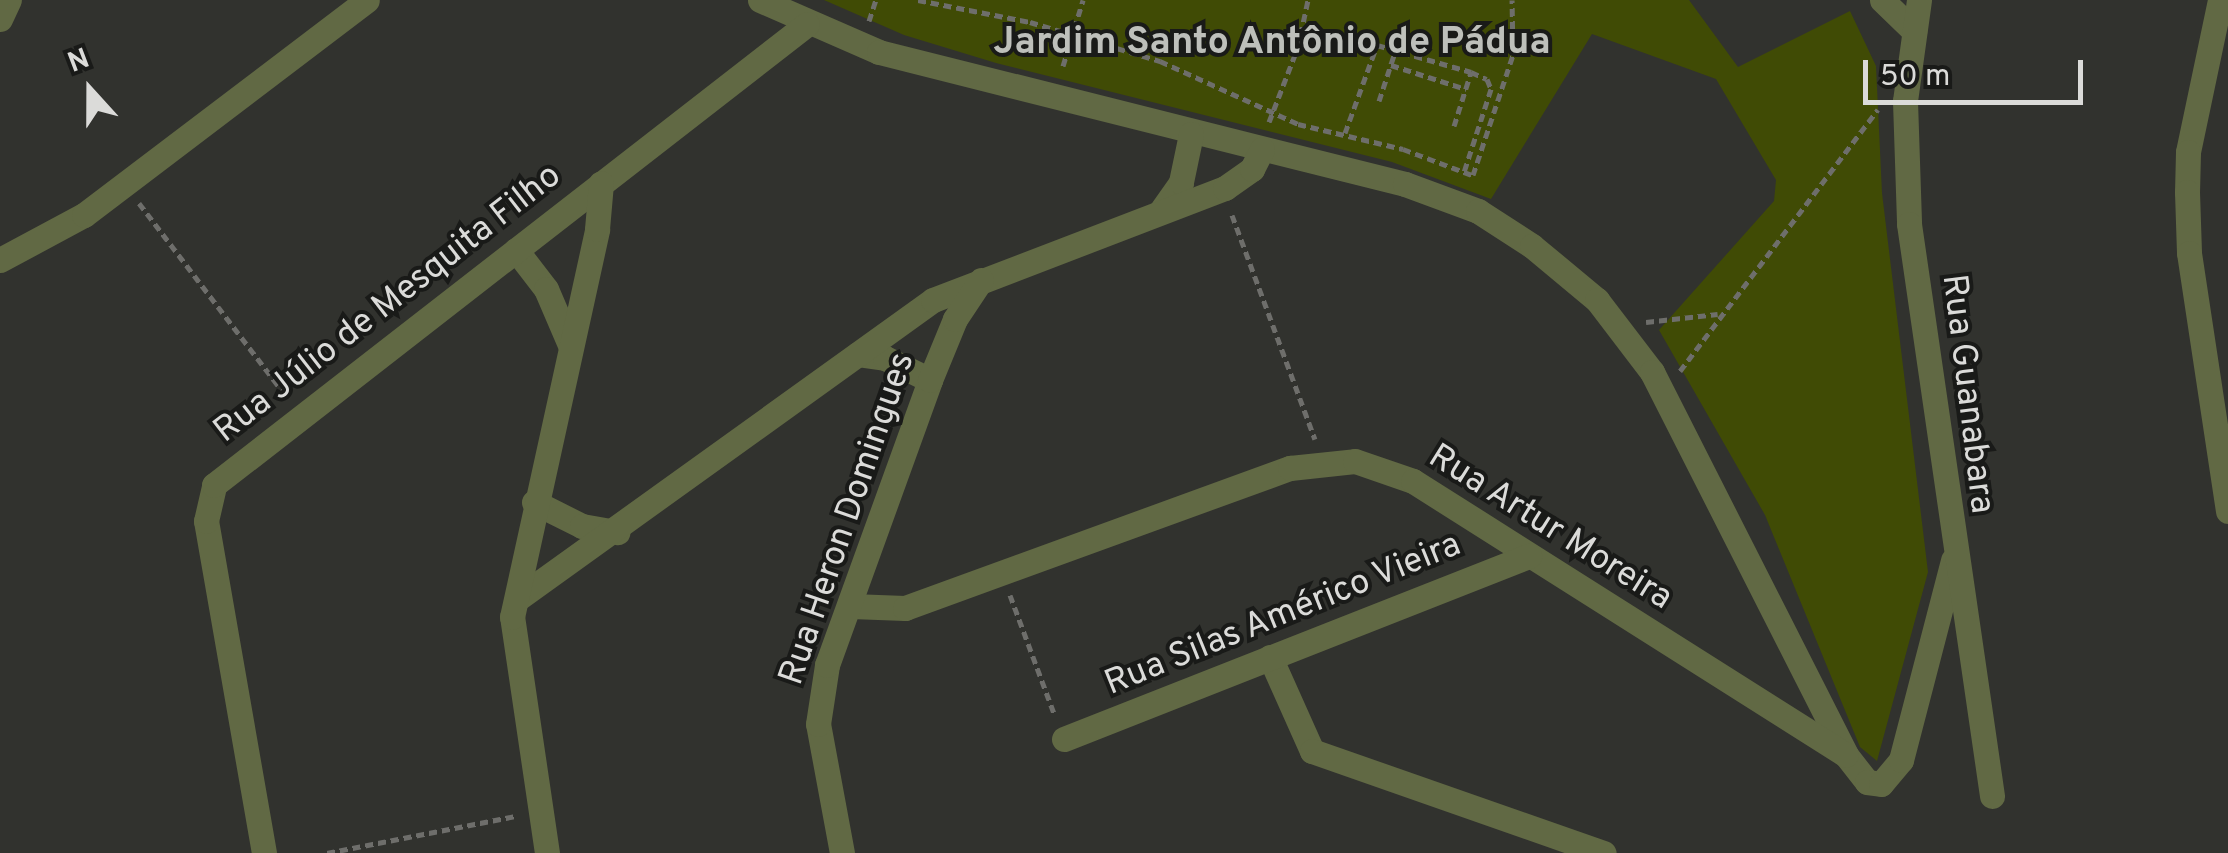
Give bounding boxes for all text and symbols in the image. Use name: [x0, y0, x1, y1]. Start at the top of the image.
district label: Jardim Santo Antônio de Pádua: [993, 21, 1551, 67]
north arrow: [40, 40, 140, 140]
scale bar: [1868, 40, 2088, 102]
text: N: [63, 42, 95, 82]
text: 50 m: [1880, 59, 1950, 96]
street label: Rua Júlio de Mesquita Filho: [206, 155, 570, 453]
street label: Rua Guanabara: [1931, 272, 2003, 516]
street label: Rua Heron Domingues: [771, 347, 925, 691]
street label: Rua Artur Moreira: [1420, 436, 1680, 620]
street label: Rua Silas Américo Vieira: [1098, 524, 1468, 706]

